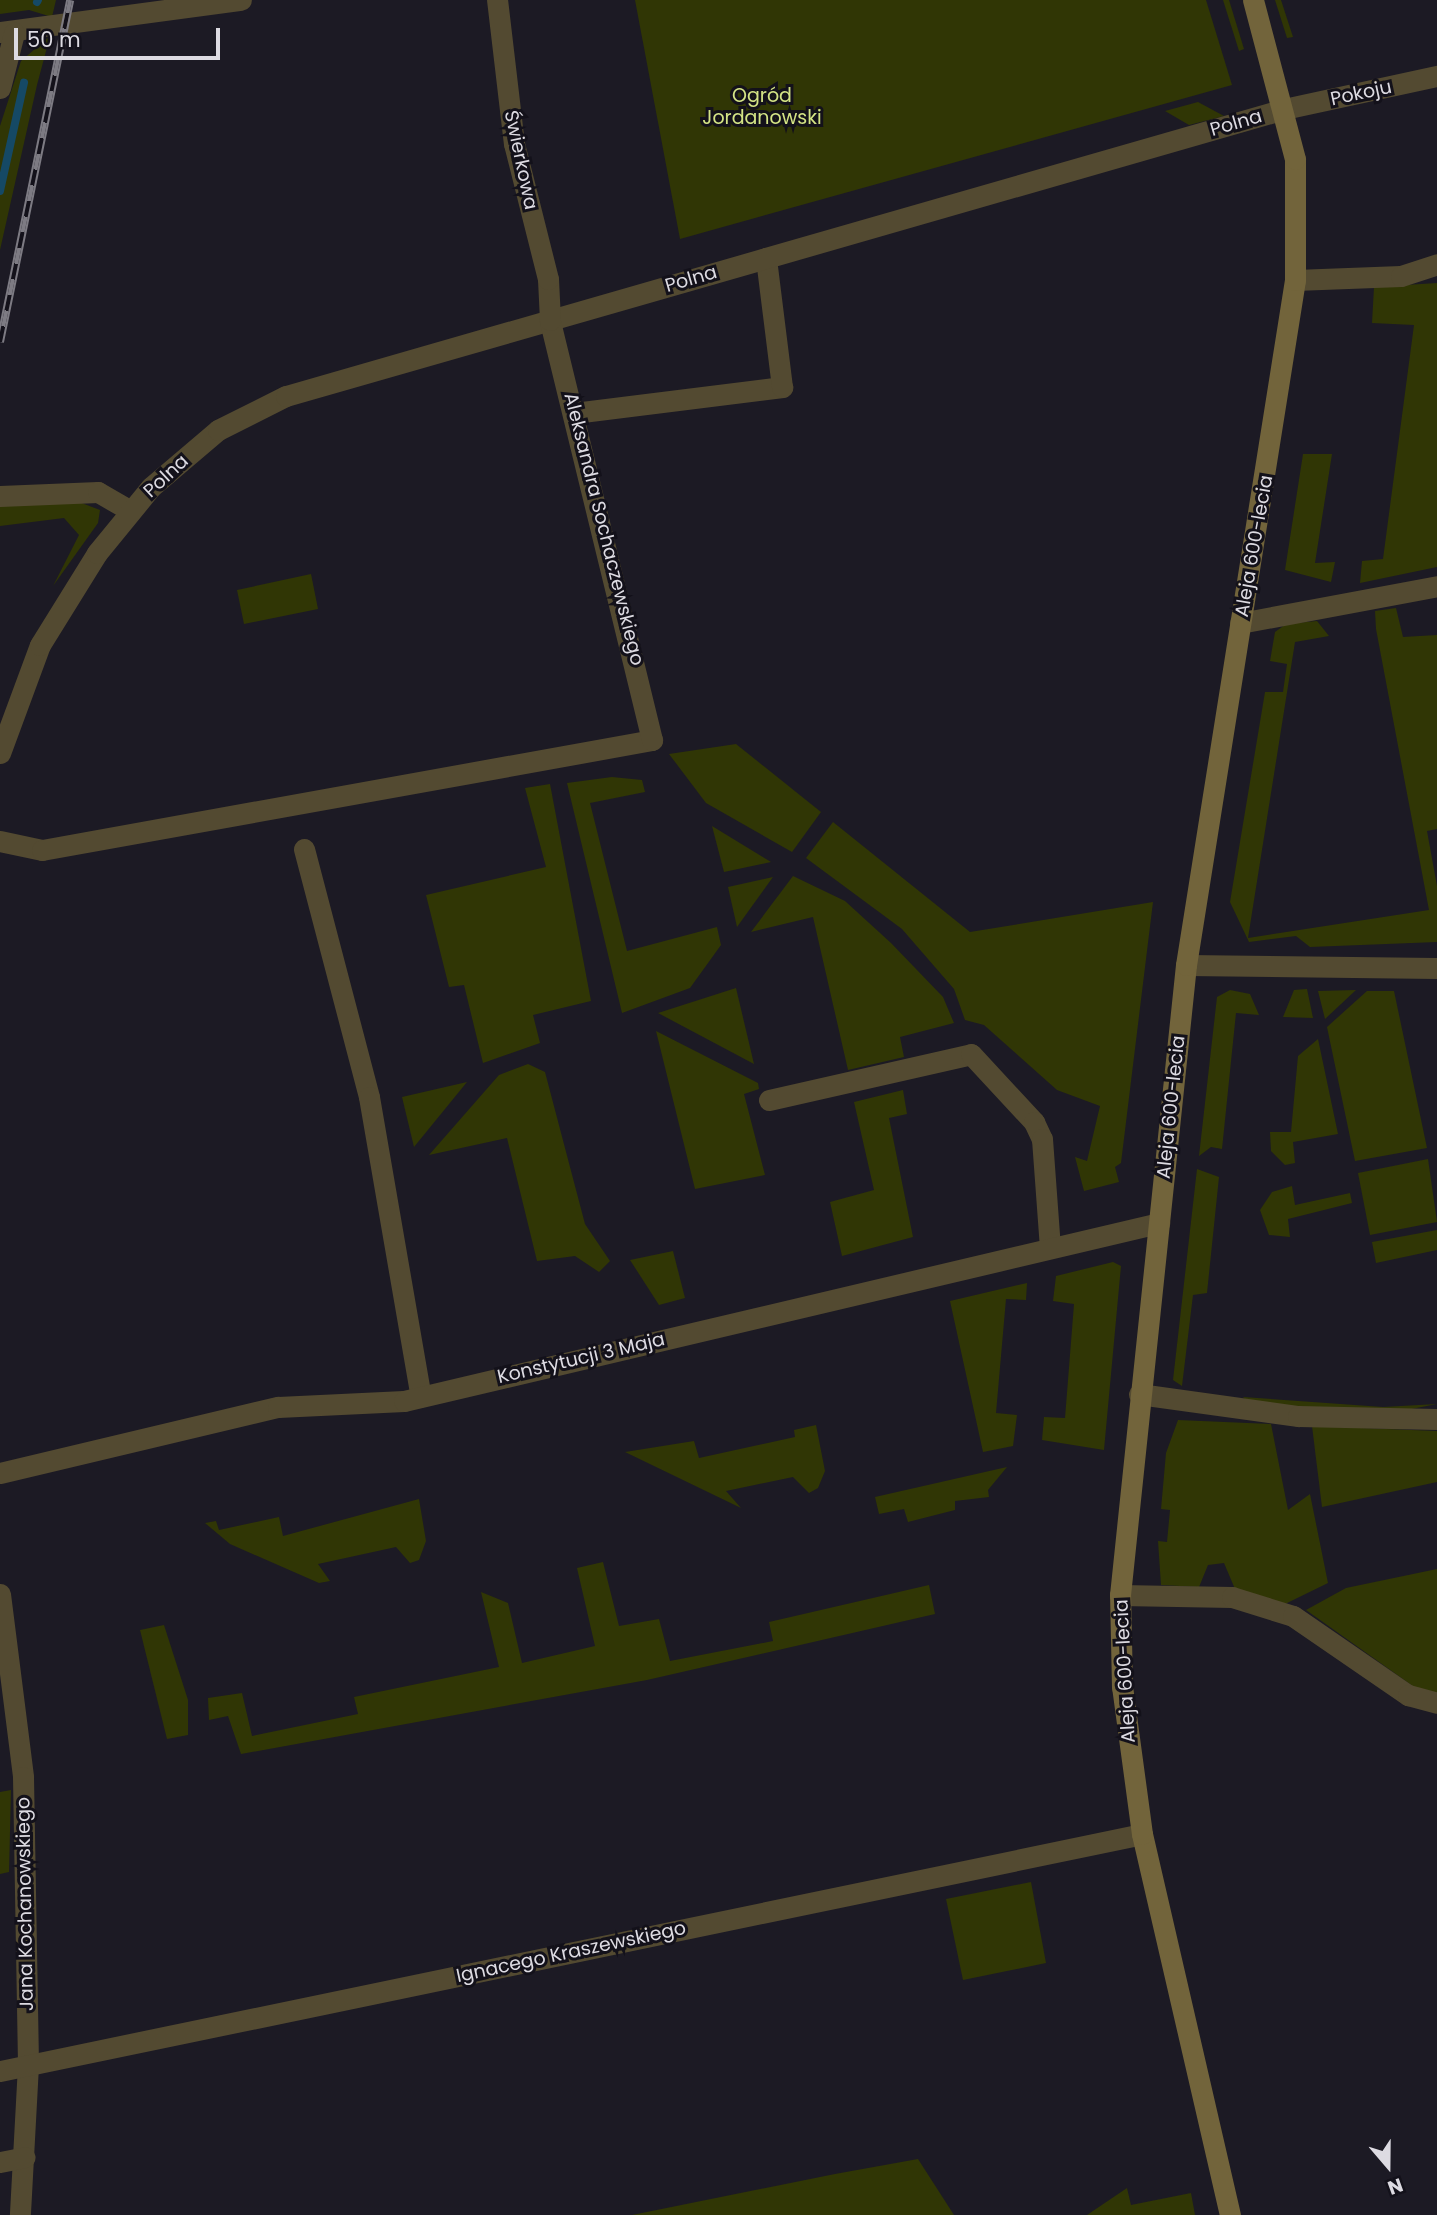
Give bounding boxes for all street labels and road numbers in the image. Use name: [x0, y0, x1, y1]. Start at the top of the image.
street label: Pokoju: [1328, 75, 1394, 111]
street label: Polna: [1207, 105, 1265, 141]
street label: Świerkowa: [499, 108, 543, 212]
street label: Polna: [662, 261, 720, 297]
street label: Aleksandra Sochaczewskiego: [559, 390, 649, 668]
street label: Polna: [139, 450, 193, 502]
street label: Aleja 600-lecia: [1230, 473, 1278, 619]
street label: Aleja 600-lecia: [1152, 1034, 1190, 1180]
street label: Konstytucji 3 Maja: [495, 1328, 667, 1388]
street label: Aleja 600-lecia: [1110, 1599, 1140, 1743]
street label: Jana Kochanowskiego: [12, 1797, 38, 2011]
street label: Ignacego Kraszewskiego: [454, 1916, 688, 1988]

